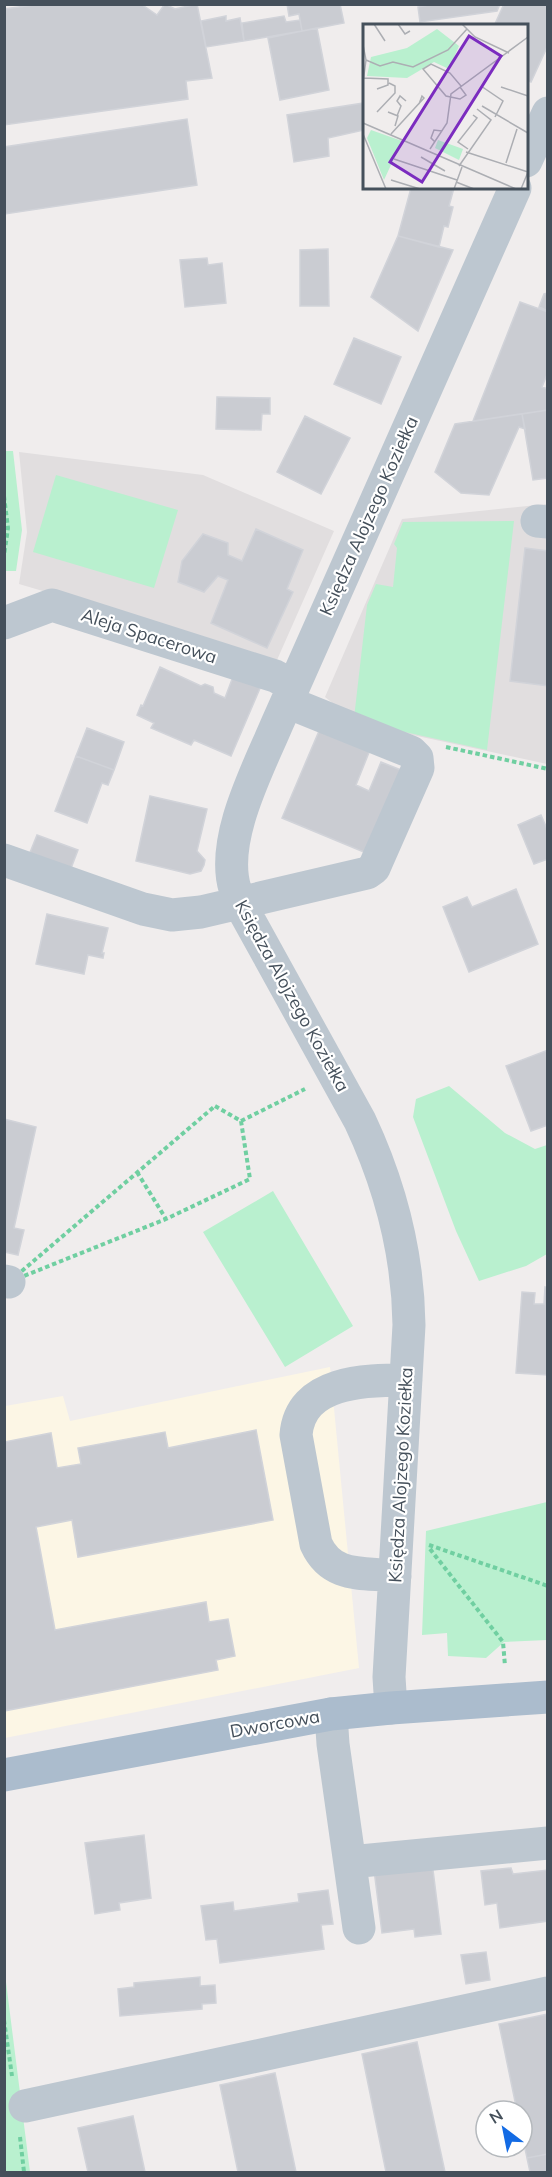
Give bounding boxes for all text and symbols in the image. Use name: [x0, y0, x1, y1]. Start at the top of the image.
inset map: [363, 24, 528, 189]
street label: Księdza Alojzego Koziełka: [314, 413, 423, 619]
street label: Aleja Spacerowa: [78, 603, 220, 668]
street label: Księdza Alojzego Koziełka: [230, 896, 355, 1096]
street label: Księdza Alojzego Koziełka: [383, 1367, 418, 1583]
street label: Dworcowa: [228, 1704, 322, 1743]
north arrow: [474, 2099, 534, 2159]
text: N: [486, 2105, 506, 2128]

